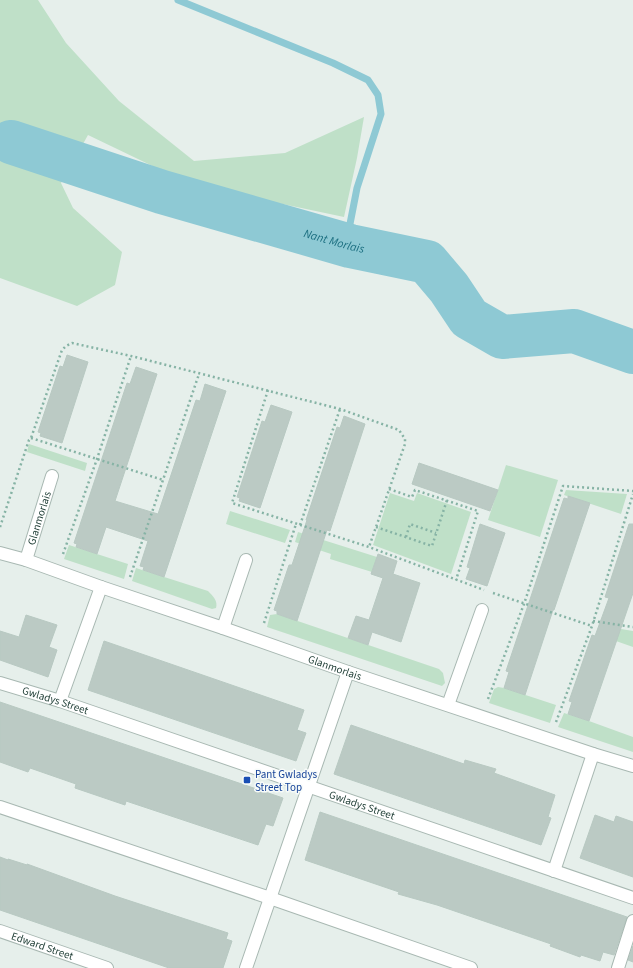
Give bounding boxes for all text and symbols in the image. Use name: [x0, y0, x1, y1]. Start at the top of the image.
water label: Nant Morlais: [302, 225, 366, 257]
street label: Glanmorlais: [24, 489, 55, 547]
street label: Glanmorlais: [306, 651, 364, 684]
street label: Gwladys Street: [20, 683, 91, 718]
place label: Pant Gwladys Street Top: [255, 767, 318, 795]
marker: Pant Gwladys Street Top: [242, 775, 252, 785]
street label: Gwladys Street: [327, 787, 397, 823]
street label: Edward Street: [9, 928, 76, 963]

